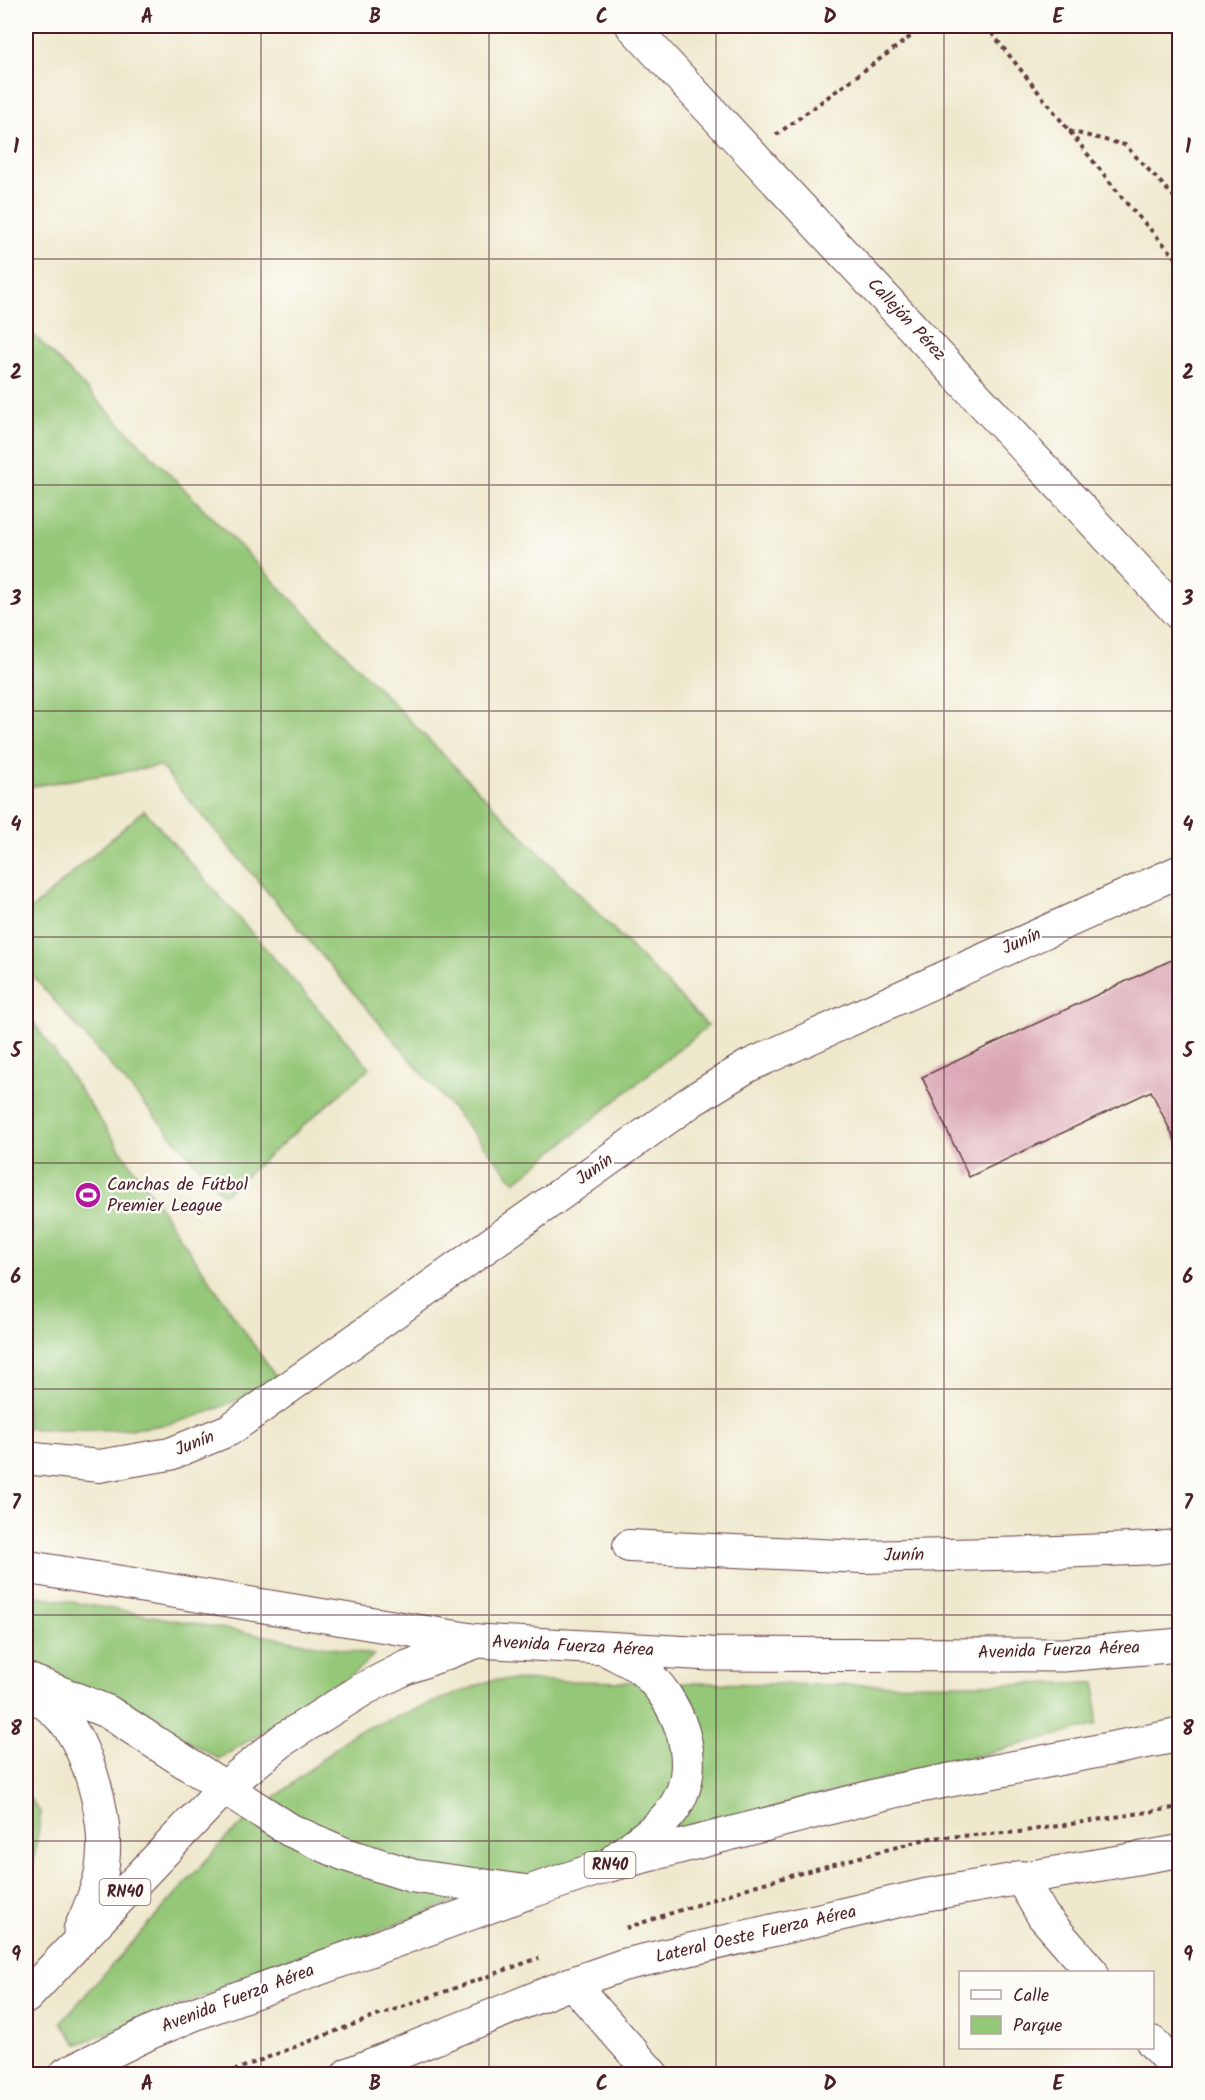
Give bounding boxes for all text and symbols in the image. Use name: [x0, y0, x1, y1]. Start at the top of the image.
text: A: [141, 2, 153, 34]
text: B: [369, 2, 381, 34]
text: C: [596, 2, 608, 34]
text: D: [823, 2, 837, 34]
text: E: [1052, 2, 1064, 34]
text: 1: [13, 132, 19, 164]
text: 1: [1185, 132, 1191, 164]
street label: Callejón Pérez: [859, 272, 953, 368]
text: 2: [10, 358, 22, 390]
text: 2: [1182, 358, 1194, 390]
text: 3: [10, 584, 22, 616]
text: 3: [1182, 584, 1194, 616]
text: 4: [11, 810, 22, 842]
text: 4: [1183, 810, 1194, 842]
street label: Junín: [998, 921, 1046, 963]
text: 5: [10, 1036, 23, 1068]
text: 5: [1182, 1036, 1195, 1068]
street label: Junín: [570, 1146, 620, 1194]
place label: Canchas de Fútbol Premier League: [107, 1171, 249, 1221]
sports icon: Canchas de Fútbol Premier League: [73, 1180, 103, 1210]
text: 6: [11, 1262, 22, 1294]
text: 6: [1183, 1262, 1194, 1294]
street label: Junín: [171, 1423, 219, 1465]
text: 7: [11, 1488, 21, 1520]
text: 7: [1183, 1488, 1193, 1520]
street label: Junín: [883, 1541, 925, 1571]
street label: Avenida Fuerza Aérea: [491, 1628, 655, 1666]
street label: Avenida Fuerza Aérea: [977, 1634, 1141, 1668]
text: 8: [10, 1714, 22, 1746]
text: 8: [1182, 1714, 1194, 1746]
road number: RN40: [584, 1852, 636, 1878]
road number: RN40: [100, 1879, 150, 1905]
street label: Lateral Oeste Fuerza Aérea: [653, 1898, 859, 1972]
text: 9: [11, 1940, 21, 1972]
text: 9: [1183, 1940, 1193, 1972]
street label: Avenida Fuerza Aérea: [157, 1956, 319, 2042]
legend: [959, 1971, 1154, 2049]
text: Calle: [1013, 1982, 1049, 2011]
text: Parque: [1013, 2012, 1062, 2041]
text: A: [141, 2069, 153, 2100]
text: B: [369, 2069, 381, 2100]
text: C: [596, 2069, 608, 2100]
text: D: [823, 2069, 837, 2100]
text: E: [1052, 2069, 1064, 2100]

